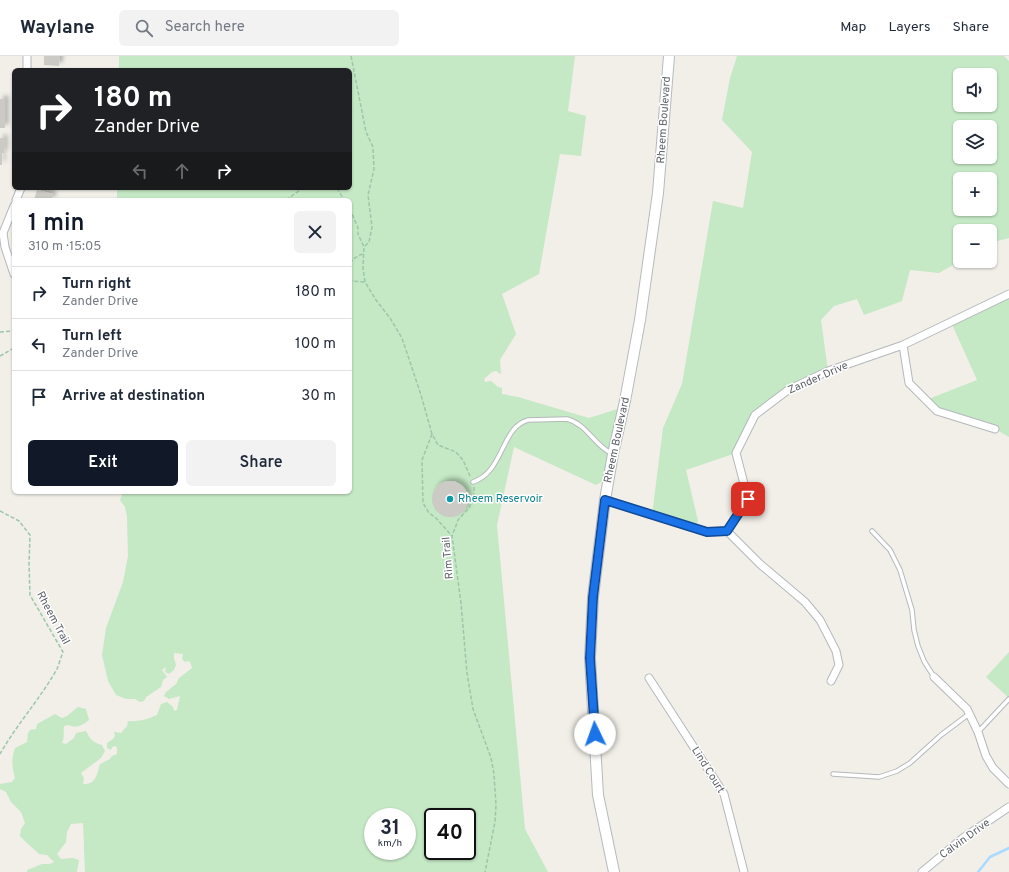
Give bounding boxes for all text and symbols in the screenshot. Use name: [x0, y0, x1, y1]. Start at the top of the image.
search box: [119, 10, 399, 46]
text: Waylane: [20, 16, 95, 40]
icon: search: [133, 17, 155, 39]
text: Search here: [165, 18, 245, 37]
text: Map: [840, 19, 866, 36]
text: Layers: [888, 19, 930, 36]
text: Share: [952, 19, 989, 36]
map controls: [953, 68, 997, 268]
button: sound: [953, 68, 997, 112]
street label: Rheem Boulevard: [654, 76, 674, 164]
text: 180 m: [94, 81, 172, 117]
icon: right: [28, 84, 80, 136]
text: Zander Drive: [94, 116, 200, 139]
button: layers: [953, 120, 997, 164]
icon: left: [129, 160, 151, 182]
icon: ahead: [171, 160, 193, 182]
icon: right: [213, 160, 235, 182]
button: +: [953, 172, 997, 216]
text: 1 min: [28, 209, 85, 239]
button: close: [294, 211, 336, 253]
button: −: [953, 224, 997, 268]
text: 310 m · 15:05: [28, 239, 101, 255]
text: Turn right: [62, 275, 131, 294]
icon: right: [28, 282, 50, 304]
text: 180 m: [296, 283, 336, 302]
text: Zander Drive: [62, 294, 138, 310]
text: Turn left: [62, 327, 122, 346]
icon: left: [28, 334, 50, 356]
text: 100 m: [295, 335, 336, 354]
text: Zander Drive: [62, 346, 138, 362]
street label: Zander Drive: [786, 358, 850, 398]
icon: arrive: [28, 386, 50, 408]
text: Arrive at destination: [62, 387, 205, 406]
text: 30 m: [301, 387, 336, 406]
street label: Rheem Boulevard: [601, 396, 633, 484]
button: Exit: [28, 440, 178, 486]
button: Share: [186, 440, 336, 486]
pin: [731, 482, 765, 516]
icon: arrive: [737, 488, 759, 510]
place label: Rheem Reservoir: [458, 492, 544, 506]
marker: Rheem Reservoir: [445, 494, 455, 504]
street label: Rim Trail: [439, 536, 457, 580]
street label: Rheem Trail: [33, 589, 73, 647]
position arrow: [574, 713, 616, 755]
street label: Lind Court: [688, 744, 728, 796]
speed limit sign: 40: [424, 808, 476, 860]
text: 31: [380, 816, 400, 842]
street label: Calvin Drive: [937, 816, 993, 862]
text: km/h: [378, 837, 402, 850]

